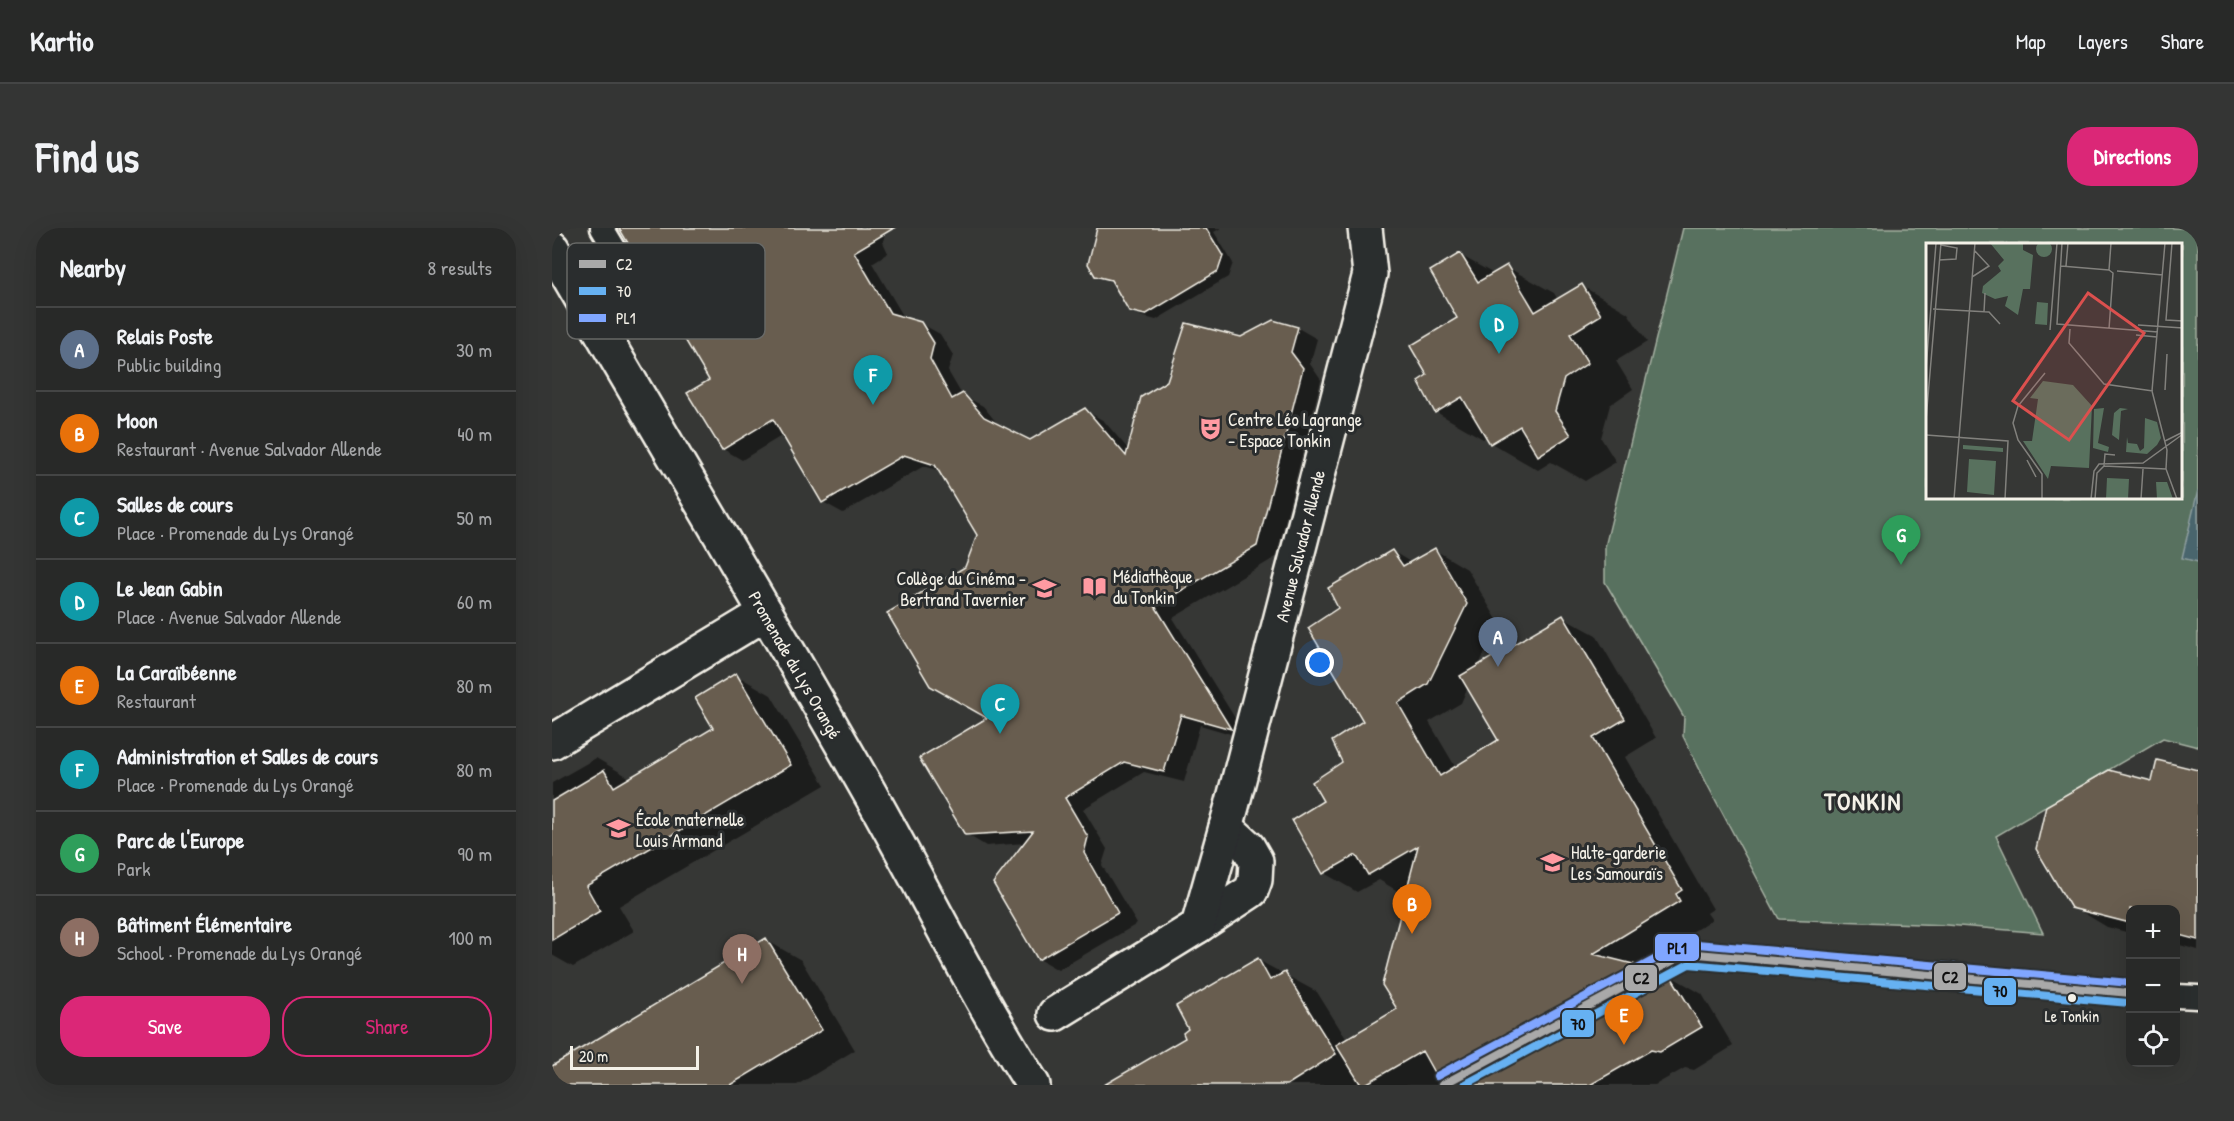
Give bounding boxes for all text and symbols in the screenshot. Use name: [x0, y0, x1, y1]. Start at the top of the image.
text: Kartio: [30, 22, 94, 60]
text: Map: [2016, 27, 2045, 56]
text: Layers: [2078, 27, 2128, 56]
text: Share: [2161, 27, 2204, 56]
button: Directions: [2067, 127, 2198, 186]
text: Find us: [36, 128, 139, 185]
legend: [567, 243, 765, 339]
inset map: [1926, 243, 2183, 500]
text: Nearby: [60, 250, 126, 285]
text: C2: [616, 253, 633, 275]
text: 8 results: [427, 254, 492, 281]
text: 70: [616, 280, 631, 302]
pin: D: [1480, 304, 1518, 354]
text: PL1: [616, 307, 636, 329]
text: Relais Poste: [117, 321, 213, 351]
text: A: [75, 336, 84, 363]
text: 30 m: [456, 336, 492, 363]
text: Public building: [117, 351, 221, 378]
pin: F: [854, 356, 892, 405]
text: Moon: [117, 405, 158, 435]
place label: Centre Léo Lagrange - Espace Tonkin: [1228, 407, 1362, 453]
theatre icon: Centre Léo Lagrange - Espace Tonkin: [1197, 416, 1223, 442]
text: B: [74, 420, 85, 447]
text: 40 m: [457, 420, 492, 447]
text: Restaurant · Avenue Salvador Allende: [117, 435, 382, 462]
street label: Avenue Salvador Allende: [1269, 468, 1331, 624]
text: Salles de cours: [117, 489, 233, 519]
text: C: [74, 504, 85, 531]
text: 50 m: [456, 504, 492, 531]
pin: G: [1882, 516, 1920, 565]
text: Place · Promenade du Lys Orangé: [117, 519, 354, 546]
place label: Médiathèque du Tonkin: [1113, 564, 1193, 610]
place label: Collège du Cinéma - Bertrand Tavernier: [896, 566, 1026, 612]
text: Le Jean Gabin: [117, 573, 223, 603]
library icon: Médiathèque du Tonkin: [1082, 573, 1108, 599]
school or university icon: Collège du Cinéma - Bertrand Tavernier: [1031, 575, 1057, 601]
street label: Promenade du Lys Orangé: [742, 587, 848, 743]
text: D: [75, 588, 84, 615]
text: 60 m: [457, 588, 492, 615]
text: Place · Avenue Salvador Allende: [117, 603, 342, 630]
pin: A: [1478, 618, 1518, 667]
your location: [1305, 648, 1334, 677]
text: La Caraïbéenne: [117, 657, 237, 687]
text: E: [75, 672, 84, 699]
text: 80 m: [456, 672, 492, 699]
pin: C: [980, 684, 1020, 734]
text: Restaurant: [117, 687, 196, 714]
text: Administration et Salles de cours: [117, 741, 378, 771]
text: F: [76, 756, 83, 783]
text: 80 m: [456, 756, 492, 783]
text: Place · Promenade du Lys Orangé: [117, 771, 354, 798]
district label: TONKIN: [1823, 785, 1902, 817]
place label: École maternelle Louis Armand: [636, 807, 744, 853]
school or university icon: École maternelle Louis Armand: [605, 816, 631, 842]
text: Parc de l'Europe: [117, 825, 244, 855]
text: G: [75, 840, 84, 867]
text: 90 m: [458, 840, 492, 867]
place label: Halte-garderie Les Samouraïs: [1571, 840, 1666, 886]
school or university icon: Halte-garderie Les Samouraïs: [1540, 849, 1566, 875]
text: Park: [117, 855, 150, 882]
pin: B: [1392, 884, 1432, 934]
map controls: [2126, 905, 2180, 1067]
button: +: [2126, 905, 2180, 959]
text: Bâtiment Élémentaire: [117, 909, 292, 939]
text: H: [75, 924, 84, 951]
text: 100 m: [449, 924, 492, 951]
line badge: PL1: [1654, 933, 1700, 962]
pin: H: [722, 934, 762, 984]
text: PL1: [1667, 937, 1687, 959]
text: School · Promenade du Lys Orangé: [117, 939, 362, 966]
button: −: [2126, 959, 2180, 1013]
line badge: C2: [1933, 962, 1967, 991]
line badge: C2: [1624, 964, 1658, 992]
text: C2: [1942, 966, 1959, 988]
text: C2: [1633, 967, 1650, 989]
line badge: 70: [1983, 977, 2017, 1006]
text: 70: [1991, 980, 2008, 1002]
marker: Le Tonkin: [2066, 992, 2078, 1004]
button: Save: [60, 996, 270, 1057]
button: Share: [282, 996, 492, 1057]
pin: E: [1604, 996, 1644, 1045]
place label: Le Tonkin: [2045, 1005, 2099, 1027]
line badge: 70: [1561, 1009, 1595, 1038]
text: 70: [1569, 1013, 1586, 1035]
button: locate: [2126, 1013, 2180, 1067]
scale bar: [570, 1043, 699, 1070]
text: 20 m: [579, 1045, 608, 1067]

